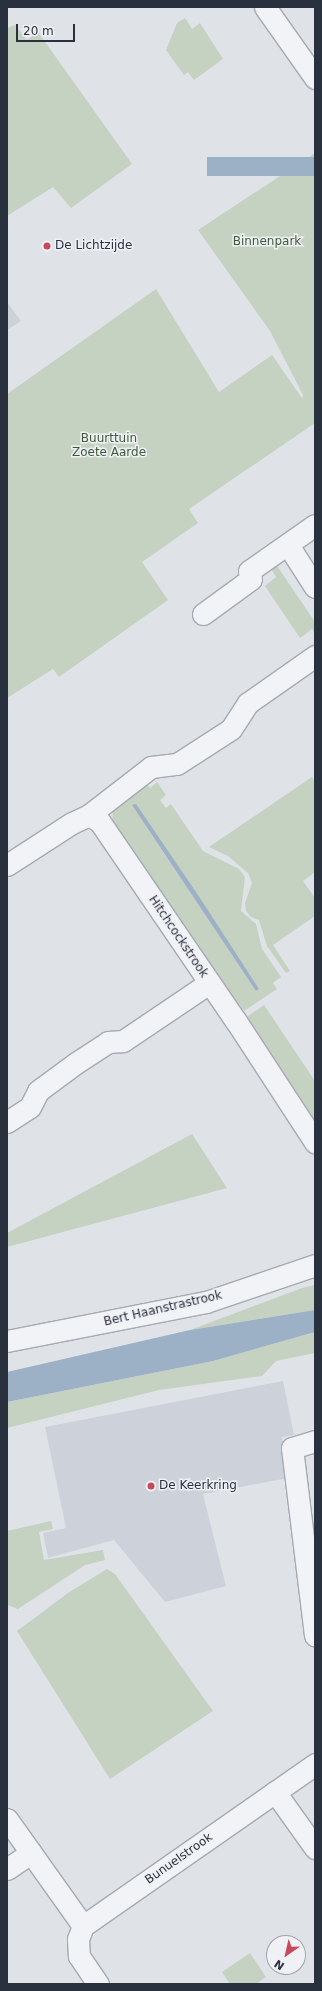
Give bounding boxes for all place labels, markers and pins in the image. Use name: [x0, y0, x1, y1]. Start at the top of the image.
place label: De Lichtzijde: [55, 239, 132, 253]
marker: De Lichtzijde: [42, 241, 52, 251]
place label: De Keerkring: [159, 1479, 237, 1493]
marker: De Keerkring: [146, 1481, 156, 1491]

